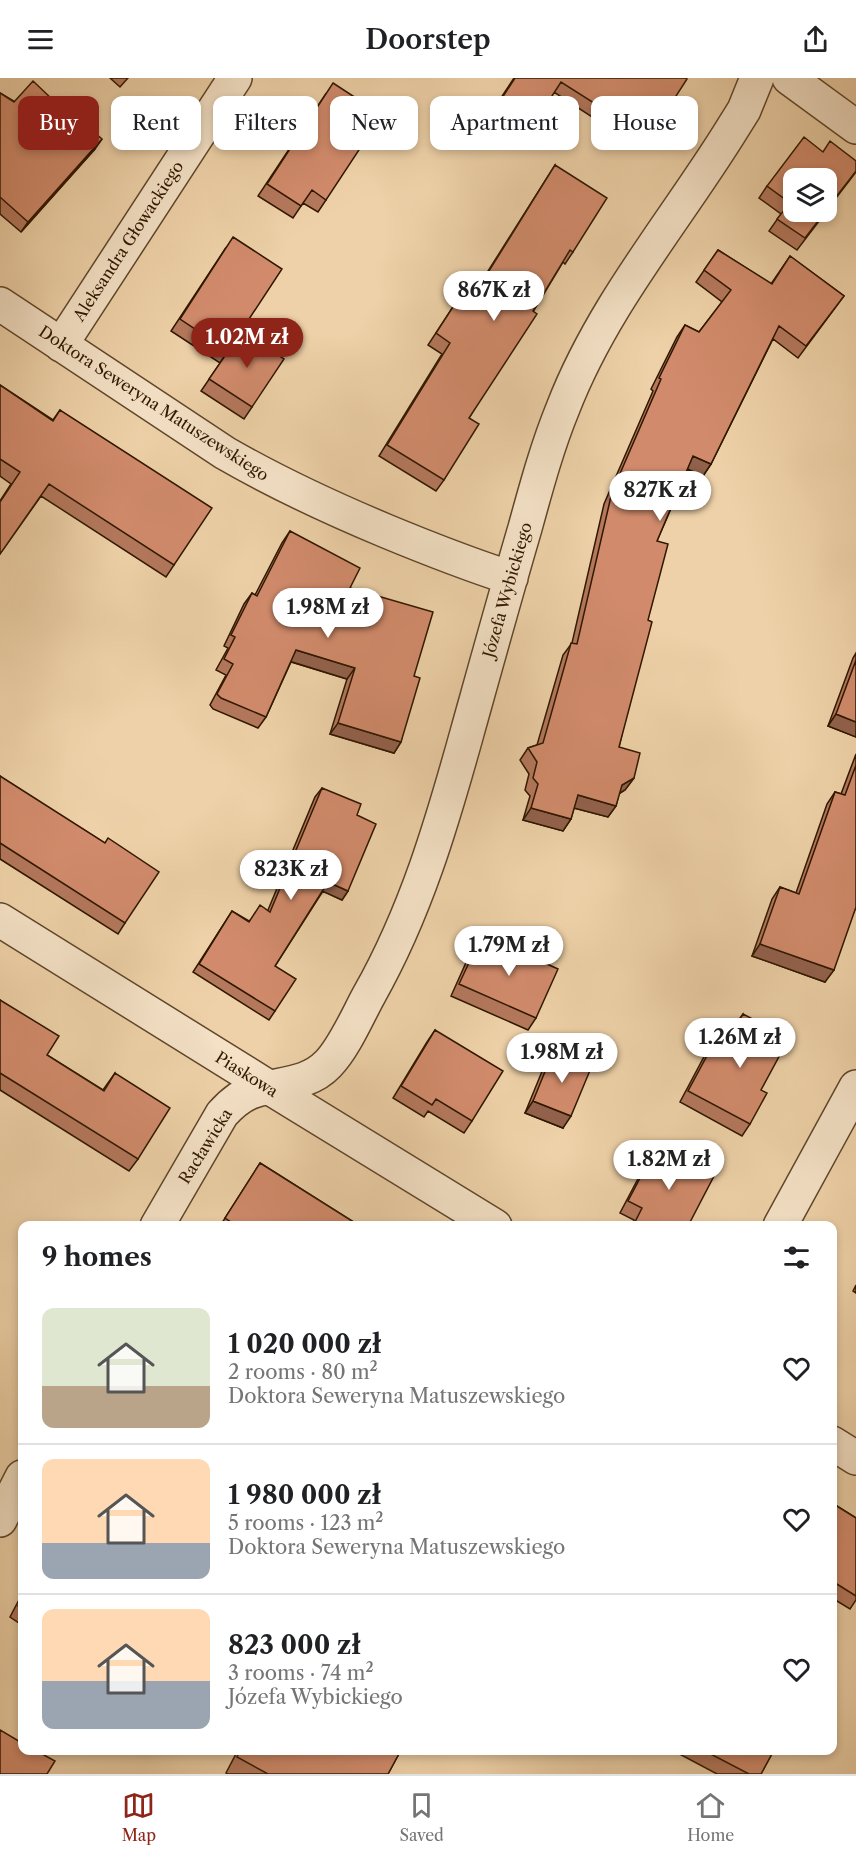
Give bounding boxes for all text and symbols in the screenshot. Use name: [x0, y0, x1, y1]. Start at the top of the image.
icon: menu: [24, 23, 57, 56]
text: Doorstep: [365, 23, 491, 56]
icon: share: [799, 23, 832, 56]
chip: Buy: [18, 96, 99, 150]
chip: Rent: [111, 96, 201, 150]
chip: Filters: [213, 96, 318, 150]
chip: New: [330, 96, 418, 150]
chip: Apartment: [430, 96, 579, 150]
chip: House: [591, 96, 698, 150]
street label: Aleksandra Głowackiego: [68, 157, 187, 326]
map controls: [783, 168, 837, 222]
button: layers: [783, 168, 837, 222]
pin: 867K zł: [439, 271, 549, 322]
text: 867K zł: [457, 278, 531, 302]
pin: 1.02M zł: [185, 318, 309, 369]
street label: Doktora Seweryna Matuszewskiego: [35, 321, 273, 485]
text: 1.02M zł: [205, 325, 289, 349]
pin: 827K zł: [605, 471, 715, 522]
text: 827K zł: [623, 478, 697, 502]
street label: Józefa Wybickiego: [477, 520, 536, 663]
pin: 1.98M zł: [266, 588, 390, 639]
text: 1.98M zł: [287, 595, 369, 619]
pin: 823K zł: [236, 850, 346, 901]
text: 823K zł: [254, 857, 328, 881]
pin: 1.79M zł: [447, 926, 571, 977]
text: 1.79M zł: [468, 933, 550, 957]
pin: 1.26M zł: [678, 1018, 802, 1069]
text: 1.26M zł: [699, 1025, 781, 1049]
pin: 1.98M zł: [500, 1033, 624, 1084]
text: 1.98M zł: [521, 1040, 603, 1064]
street label: Piaskowa: [212, 1047, 282, 1101]
street label: Racławicka: [174, 1104, 236, 1187]
pin: 1.82M zł: [607, 1140, 731, 1191]
text: 1.82M zł: [627, 1147, 711, 1171]
text: 9 homes: [42, 1241, 152, 1273]
icon: filters: [780, 1241, 813, 1274]
text: 1 020 000 zł: [228, 1328, 381, 1360]
icon: home: [90, 1332, 162, 1404]
icon: heart: [780, 1352, 813, 1385]
text: 2 rooms · 80 m²: [228, 1360, 378, 1384]
text: Doktora Seweryna Matuszewskiego: [228, 1384, 565, 1408]
text: 1 980 000 zł: [228, 1479, 381, 1511]
icon: home: [90, 1483, 162, 1555]
icon: heart: [780, 1503, 813, 1536]
text: 5 rooms · 123 m²: [228, 1511, 384, 1535]
text: Doktora Seweryna Matuszewskiego: [228, 1535, 565, 1559]
text: 823 000 zł: [228, 1629, 361, 1661]
icon: home: [90, 1633, 162, 1705]
icon: heart: [780, 1653, 813, 1686]
text: 3 rooms · 74 m²: [228, 1661, 374, 1685]
text: Józefa Wybickiego: [228, 1685, 403, 1709]
tab: Map: [122, 1789, 156, 1845]
tab: Saved: [399, 1789, 444, 1845]
tab: Home: [687, 1789, 734, 1845]

